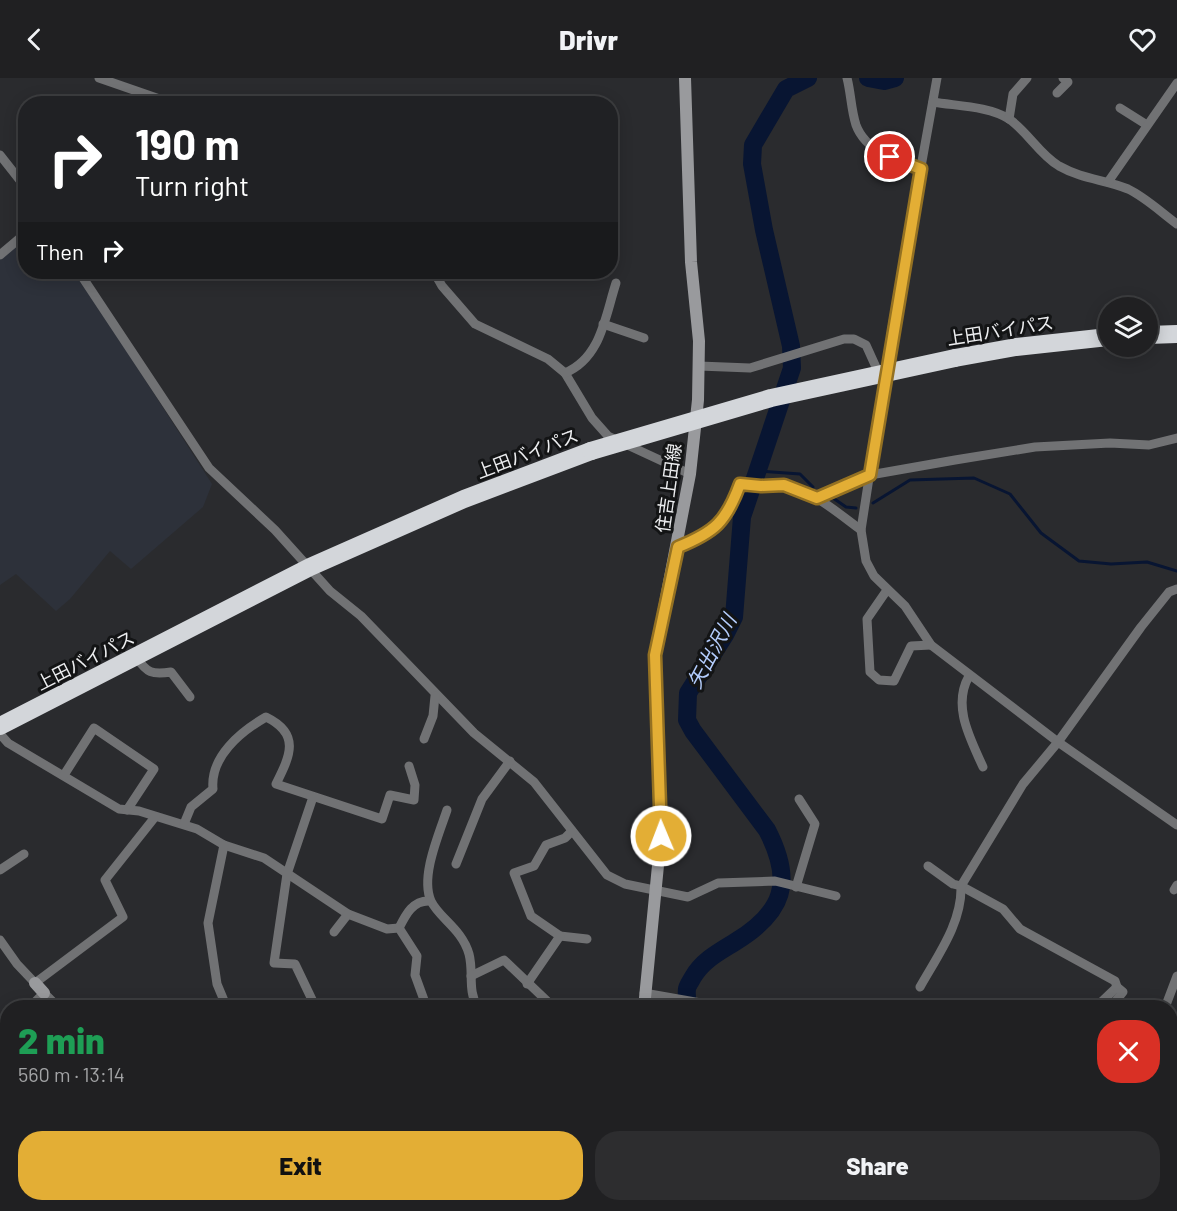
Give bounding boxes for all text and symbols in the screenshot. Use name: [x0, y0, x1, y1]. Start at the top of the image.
icon: back: [18, 23, 51, 56]
text: Drivr: [559, 23, 618, 55]
icon: heart: [1126, 23, 1159, 56]
text: 190 m: [135, 118, 240, 168]
icon: right: [36, 120, 114, 198]
pin: [864, 131, 915, 182]
icon: arrive: [873, 140, 906, 173]
text: Turn right: [135, 169, 249, 201]
icon: right: [96, 234, 129, 267]
text: Then: [36, 238, 84, 264]
map controls: [1098, 297, 1158, 357]
button: layers: [1098, 297, 1158, 357]
street label: 上田バイパス: [945, 311, 1055, 349]
street label: 上田バイパス: [473, 423, 581, 483]
street label: 住吉上田線: [651, 442, 685, 534]
water label: 矢出沢川: [682, 608, 741, 692]
street label: 上田バイパス: [32, 626, 138, 694]
position arrow: [629, 804, 693, 868]
text: 2 min: [18, 1018, 105, 1061]
button: close: [1097, 1020, 1160, 1083]
text: 560 m · 13:14: [18, 1062, 125, 1086]
button: Exit: [18, 1131, 583, 1200]
button: Share: [595, 1131, 1160, 1200]

